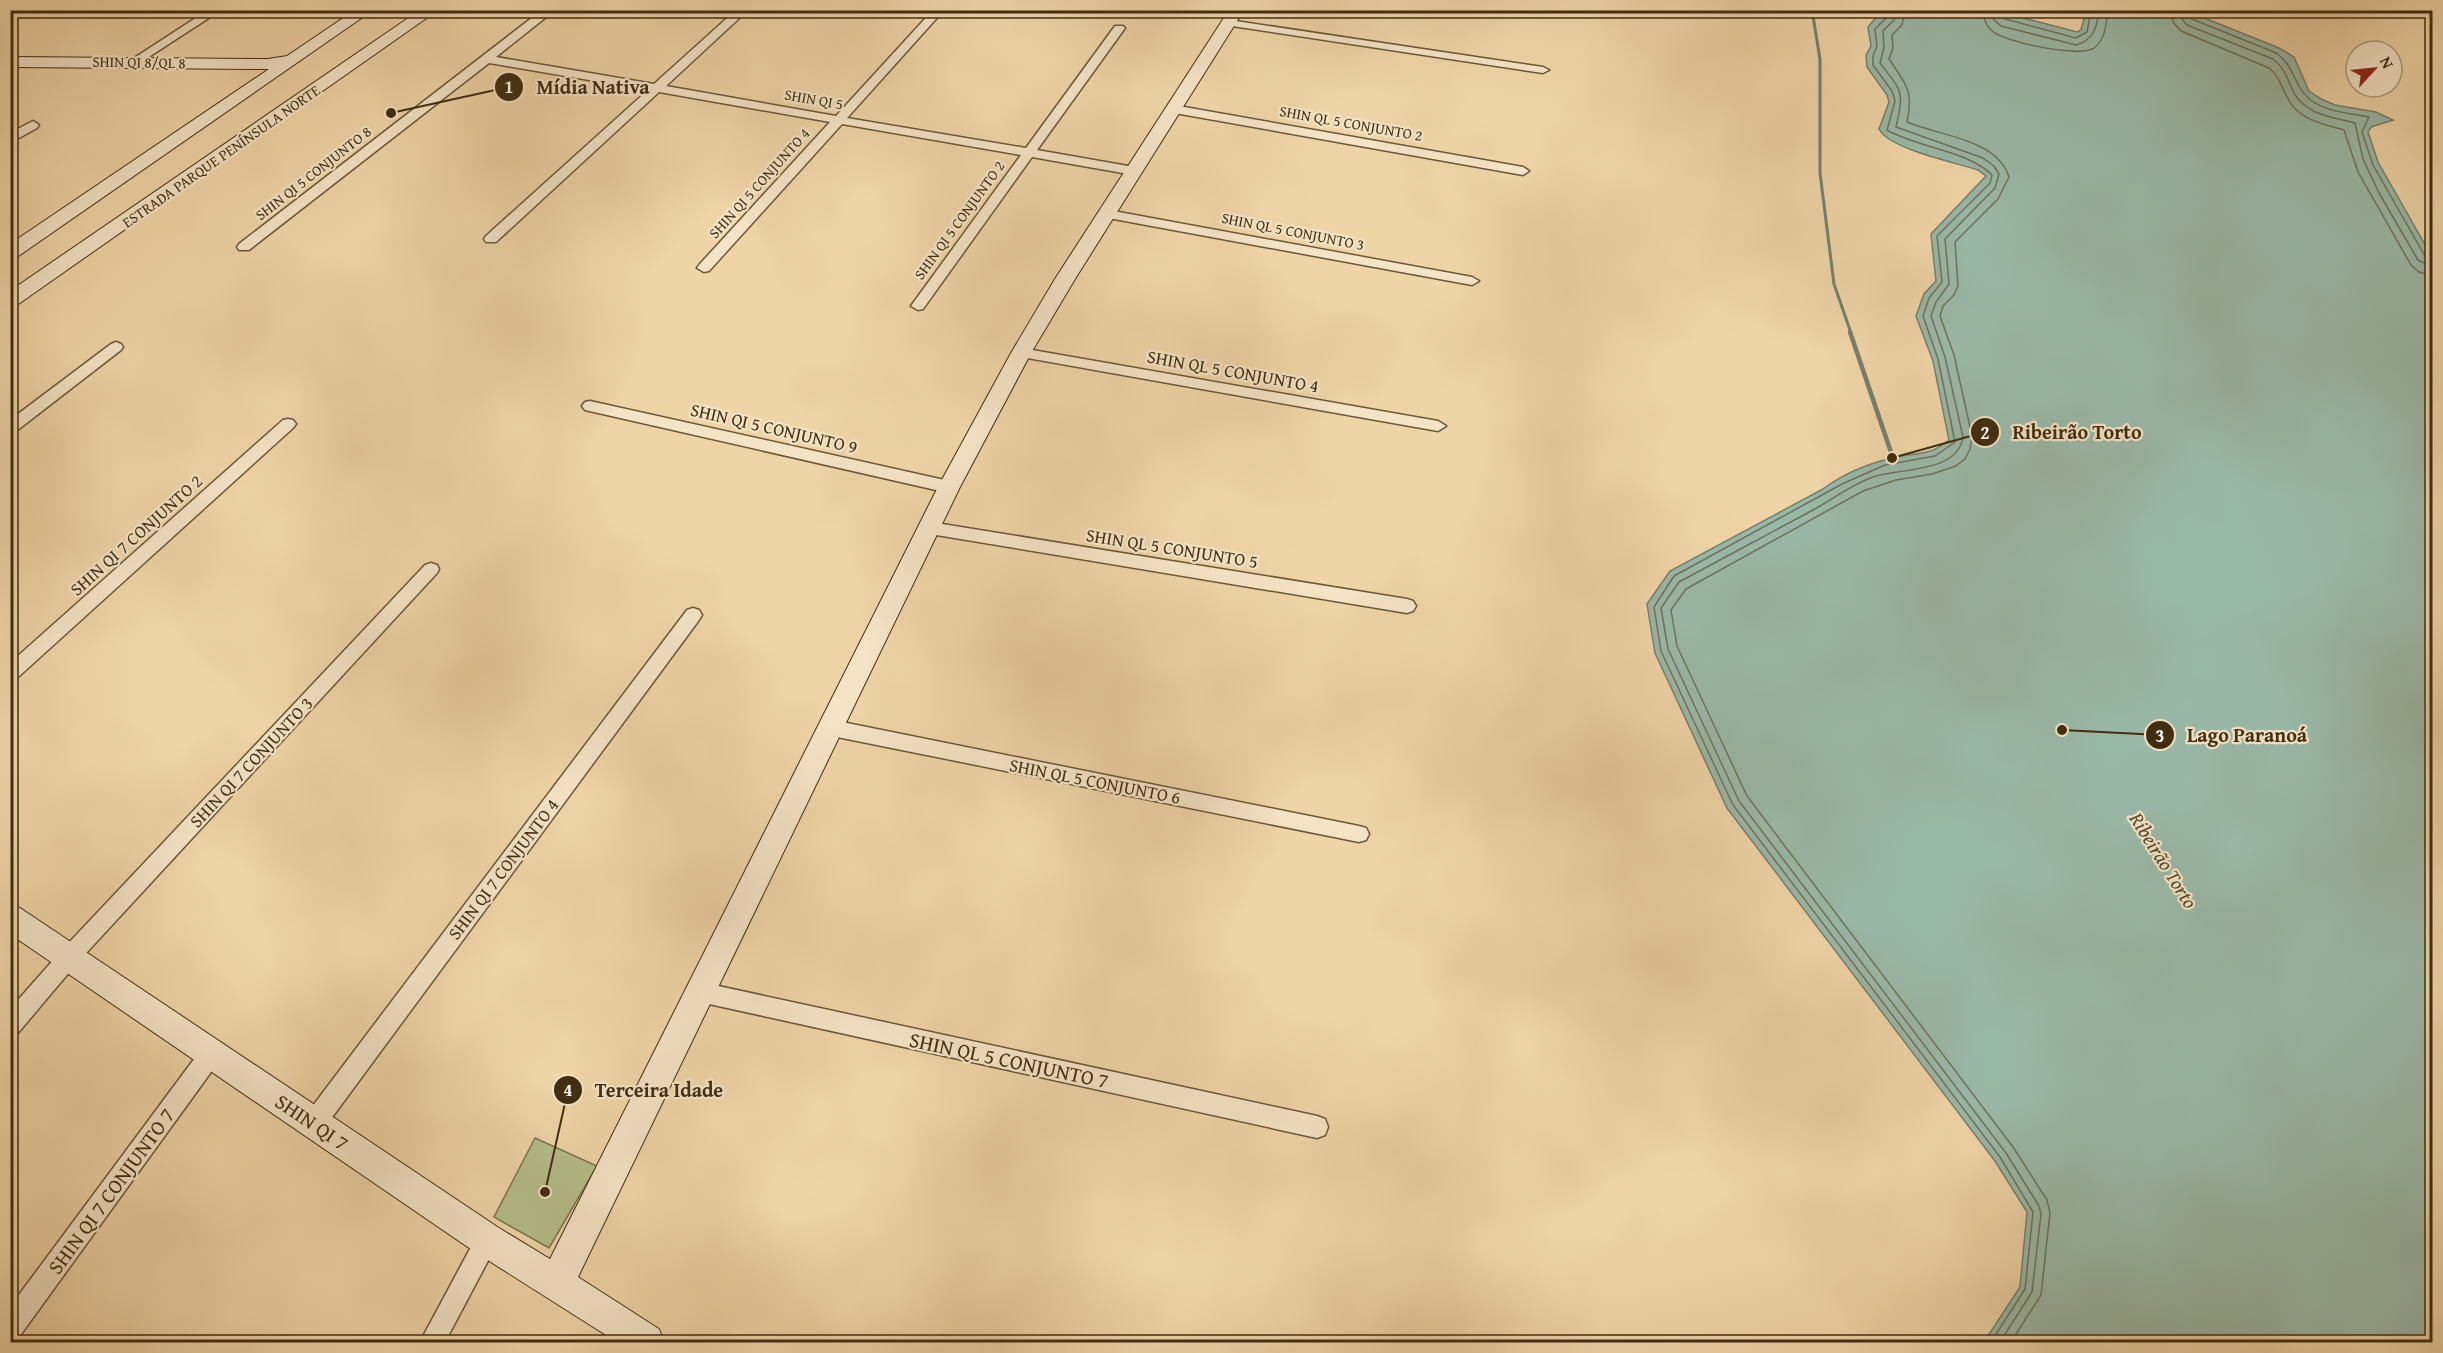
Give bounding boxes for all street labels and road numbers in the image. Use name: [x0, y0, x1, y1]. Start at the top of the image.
street label: SHIN QI 8/QL 8: [92, 51, 186, 73]
street label: ESTRADA PARQUE PENÍNSULA NORTE: [118, 79, 324, 233]
street label: SHIN QI 5: [783, 84, 845, 114]
street label: SHIN QL 5 CONJUNTO 2: [1278, 100, 1424, 146]
street label: SHIN QI 5 CONJUNTO 8: [251, 121, 375, 225]
street label: SHIN QI 5 CONJUNTO 4: [704, 123, 814, 243]
street label: SHIN QI 5 CONJUNTO 2: [909, 156, 1009, 284]
street label: SHIN QL 5 CONJUNTO 3: [1220, 207, 1366, 255]
street label: SHIN QL 5 CONJUNTO 4: [1145, 343, 1321, 399]
street label: SHIN QI 5 CONJUNTO 9: [688, 396, 860, 460]
street label: SHIN QI 7 CONJUNTO 2: [64, 468, 208, 602]
street label: SHIN QL 5 CONJUNTO 5: [1084, 521, 1260, 575]
street label: SHIN QI 7 CONJUNTO 3: [183, 690, 319, 834]
street label: SHIN QL 5 CONJUNTO 6: [1007, 751, 1183, 811]
street label: SHIN QI 7 CONJUNTO 4: [441, 793, 565, 945]
street label: SHIN QL 5 CONJUNTO 7: [907, 1024, 1111, 1096]
street label: SHIN QI 7: [269, 1086, 355, 1158]
street label: SHIN QI 7 CONJUNTO 7: [40, 1101, 182, 1281]

